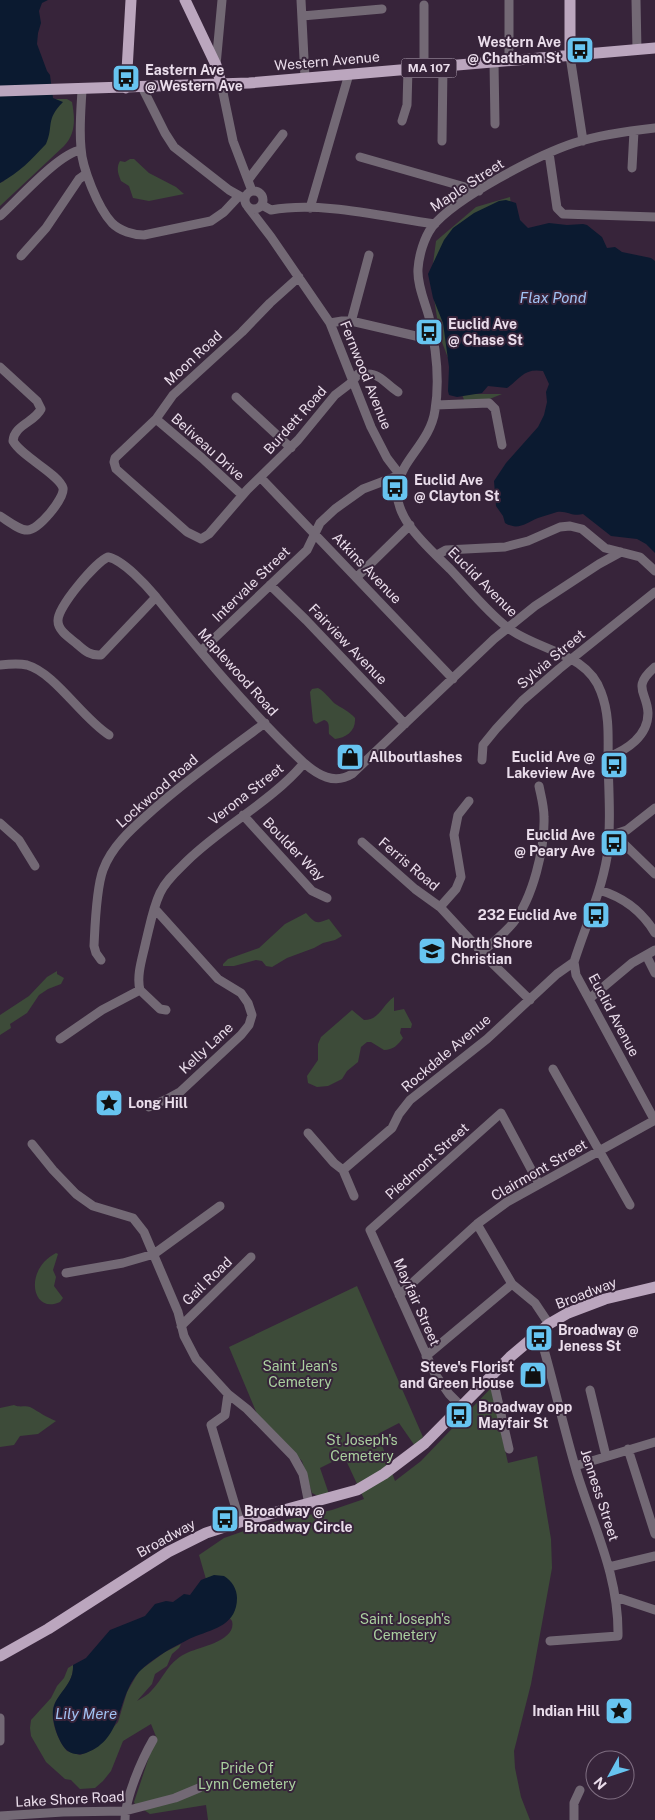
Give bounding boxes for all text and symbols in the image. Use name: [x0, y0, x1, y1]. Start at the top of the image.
place label: Western Ave @ Chatham St: [467, 34, 561, 66]
bus stop icon: Western Ave @ Chatham St: [565, 35, 595, 65]
street label: Western Avenue: [274, 48, 380, 74]
road number: MA 107: [402, 58, 456, 78]
place label: Eastern Ave @ Western Ave: [145, 62, 243, 94]
bus stop icon: Eastern Ave @ Western Ave: [111, 63, 141, 93]
street label: Maple Street: [427, 155, 507, 215]
water label: Flax Pond: [520, 289, 587, 306]
place label: Euclid Ave @ Chase St: [448, 316, 523, 348]
bus stop icon: Euclid Ave @ Chase St: [414, 317, 444, 347]
street label: Fernwood Avenue: [337, 318, 395, 432]
street label: Moon Road: [161, 327, 225, 389]
street label: Burdett Road: [260, 383, 330, 457]
street label: Beliveau Drive: [168, 410, 248, 484]
place label: Euclid Ave @ Clayton St: [414, 472, 500, 504]
bus stop icon: Euclid Ave @ Clayton St: [380, 473, 410, 503]
street label: Atkins Avenue: [329, 529, 405, 607]
street label: Intervale Street: [209, 543, 293, 625]
street label: Euclid Avenue: [445, 544, 521, 620]
street label: Fairview Avenue: [305, 600, 391, 688]
street label: Maplewood Road: [195, 625, 281, 719]
street label: Sylvia Street: [514, 626, 588, 692]
shop icon: Allboutlashes: [335, 742, 365, 772]
place label: Allboutlashes: [369, 749, 462, 765]
place label: Euclid Ave @ Lakeview Ave: [506, 749, 595, 781]
bus stop icon: Euclid Ave @ Lakeview Ave: [599, 750, 629, 780]
street label: Lockwood Road: [113, 751, 201, 831]
street label: Verona Street: [206, 760, 286, 828]
street label: Boulder Way: [260, 814, 329, 884]
place label: Euclid Ave @ Peary Ave: [514, 827, 595, 859]
bus stop icon: Euclid Ave @ Peary Ave: [599, 828, 629, 858]
street label: Ferris Road: [375, 834, 443, 894]
bus stop icon: 232 Euclid Ave: [581, 900, 611, 930]
place label: 232 Euclid Ave: [478, 907, 577, 923]
place label: North Shore Christian: [451, 935, 533, 967]
school or university icon: North Shore Christian: [417, 936, 447, 966]
street label: Euclid Avenue: [585, 971, 643, 1059]
street label: Rockdale Avenue: [398, 1011, 494, 1095]
street label: Kelly Lane: [176, 1019, 236, 1077]
place icon: Long Hill: [94, 1088, 124, 1118]
place label: Long Hill: [128, 1095, 188, 1111]
street label: Piedmont Street: [382, 1119, 472, 1203]
street label: Clairmont Street: [488, 1136, 590, 1204]
street label: Gail Road: [179, 1254, 235, 1308]
street label: Mayfair Street: [391, 1256, 443, 1348]
street label: Broadway: [553, 1274, 619, 1312]
place label: Broadway @ Jeness St: [558, 1322, 639, 1354]
bus stop icon: Broadway @ Jeness St: [524, 1323, 554, 1353]
park label: Saint Jean's Cemetery: [262, 1358, 338, 1390]
place label: Steve's Florist and Green House: [400, 1359, 514, 1391]
shop icon: Steve's Florist and Green House: [518, 1360, 548, 1390]
place label: Broadway opp Mayfair St: [478, 1399, 572, 1431]
bus stop icon: Broadway opp Mayfair St: [444, 1400, 474, 1430]
park label: St Joseph's Cemetery: [326, 1432, 398, 1464]
street label: Jenness Street: [578, 1447, 622, 1543]
place label: Broadway @ Broadway Circle: [244, 1503, 353, 1535]
bus stop icon: Broadway @ Broadway Circle: [210, 1504, 240, 1534]
street label: Broadway: [134, 1515, 198, 1561]
park label: Saint Joseph's Cemetery: [360, 1611, 450, 1643]
place icon: Indian Hill: [604, 1696, 634, 1726]
place label: Indian Hill: [532, 1703, 600, 1719]
water label: Lily Mere: [55, 1705, 117, 1722]
north arrow: [585, 1750, 635, 1800]
park label: Pride Of Lynn Cemetery: [198, 1760, 297, 1792]
text: N: [590, 1774, 610, 1793]
street label: Lake Shore Road: [15, 1788, 125, 1810]

